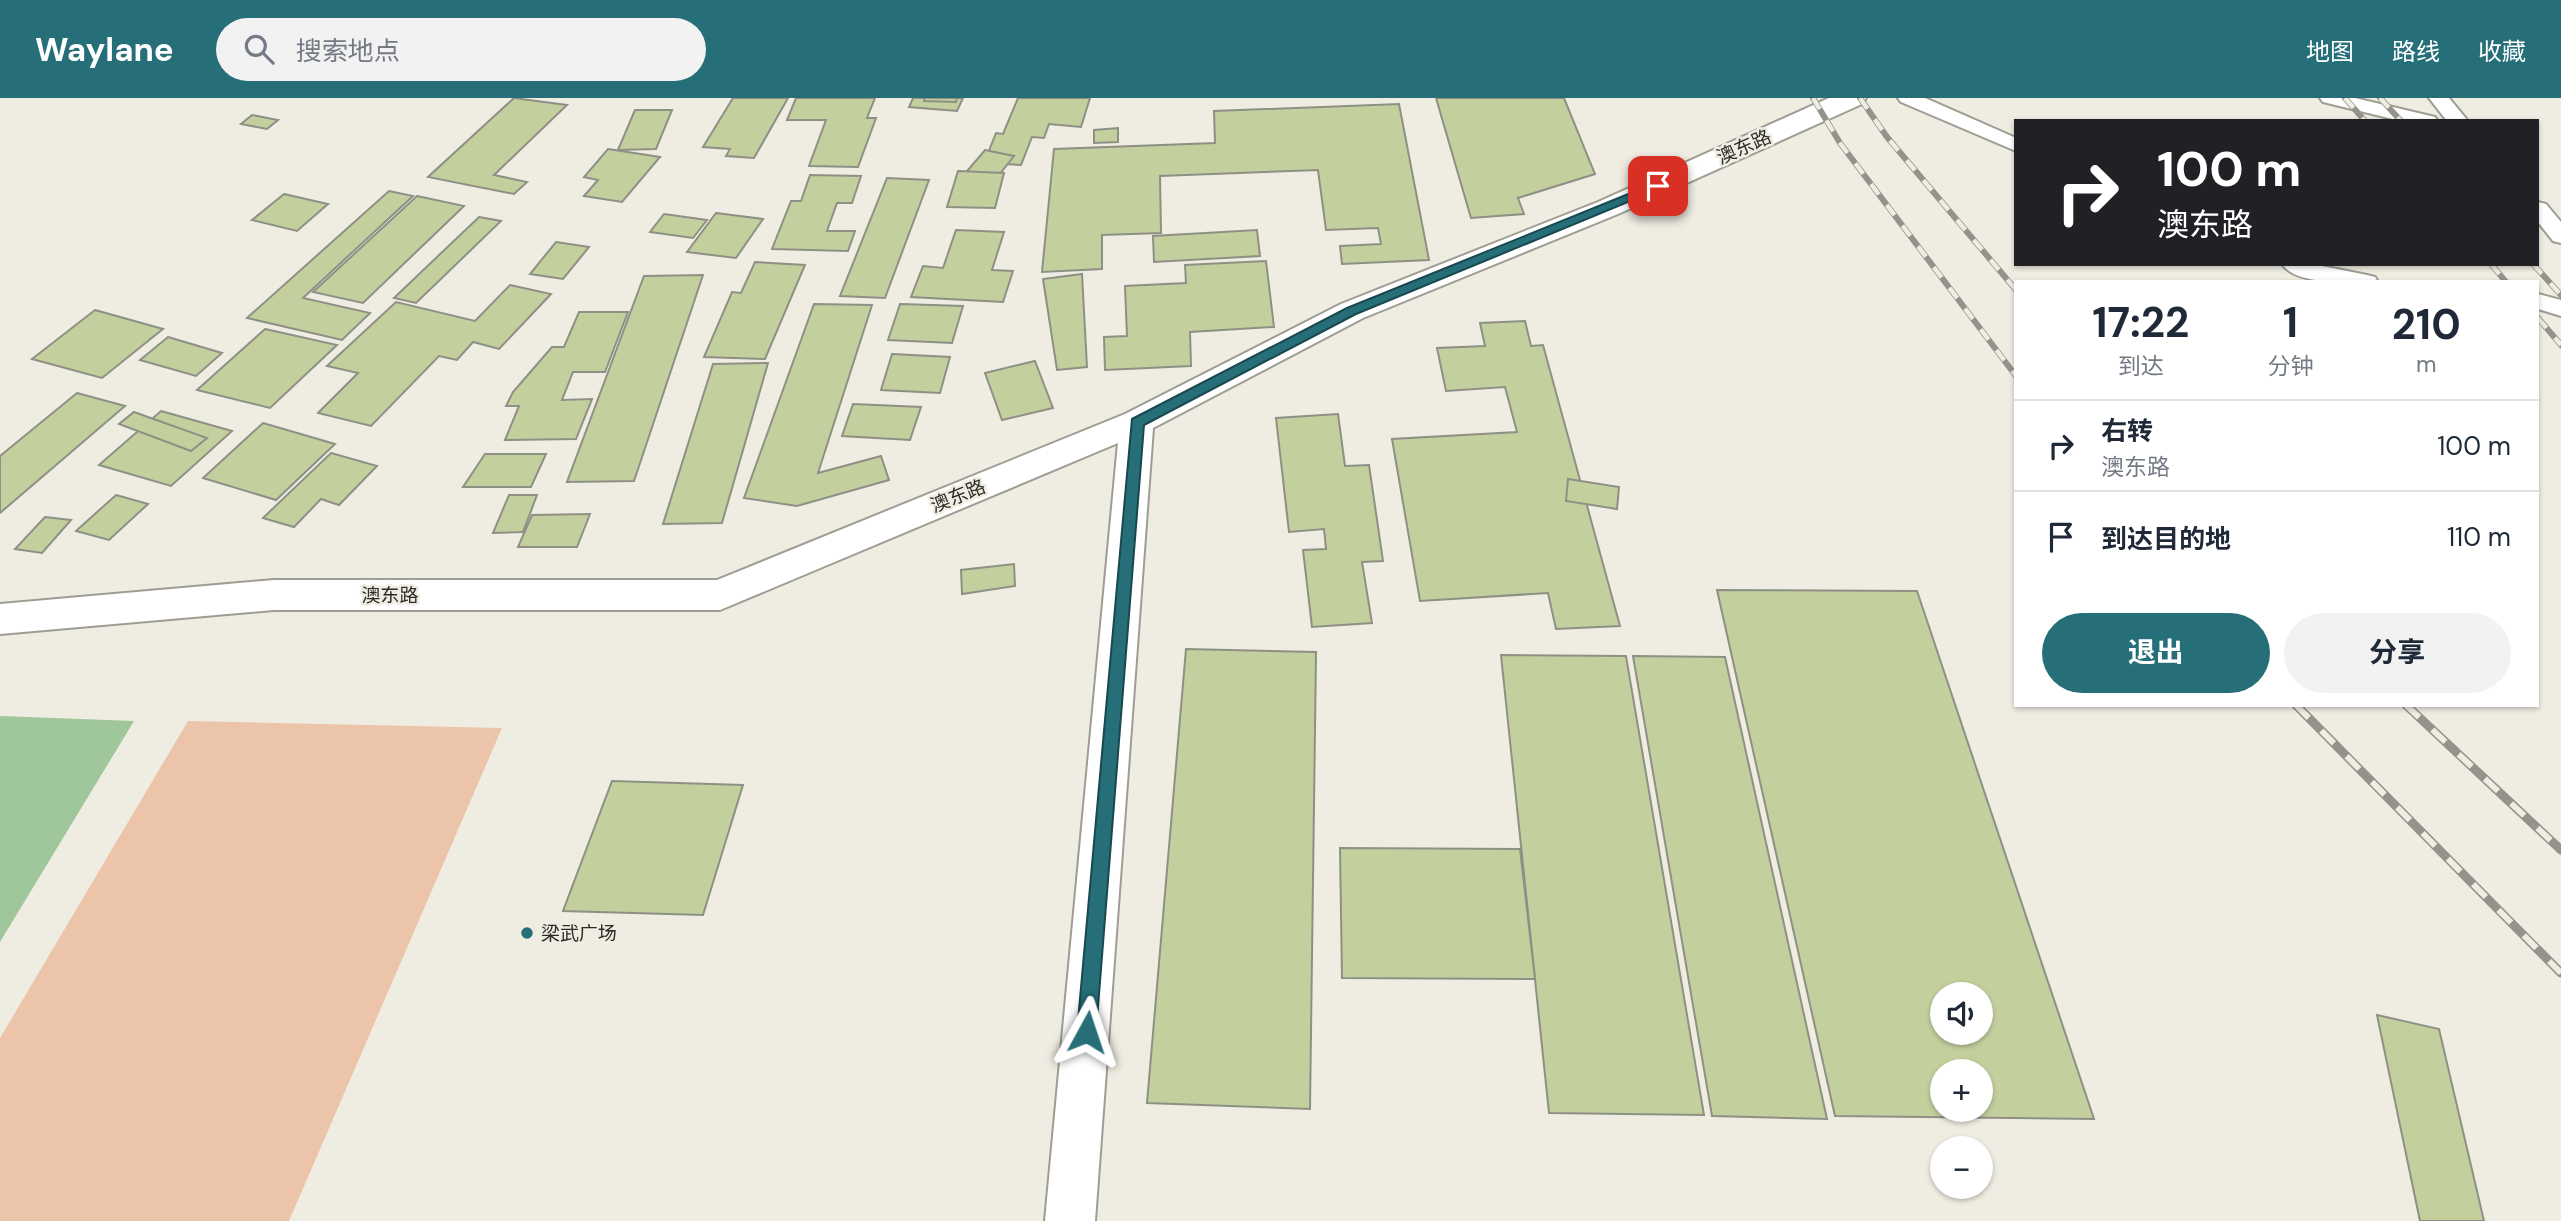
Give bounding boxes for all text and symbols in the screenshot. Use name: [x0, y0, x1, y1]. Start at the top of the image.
search box: [216, 18, 706, 81]
text: Waylane: [35, 28, 174, 71]
icon: search: [240, 30, 278, 68]
text: 搜索地点: [296, 34, 400, 68]
text: 地图: [2306, 36, 2354, 67]
text: 路线: [2392, 36, 2440, 67]
text: 收藏: [2478, 36, 2526, 67]
street label: 澳东路: [1713, 124, 1775, 170]
text: 100 m: [2157, 137, 2301, 201]
icon: right: [2042, 147, 2133, 238]
pin: [1628, 156, 1688, 216]
icon: arrive: [1639, 167, 1677, 205]
text: 澳东路: [2157, 204, 2253, 246]
text: 17:22: [2092, 295, 2189, 350]
text: 1: [2283, 295, 2298, 350]
text: 210: [2392, 297, 2461, 352]
text: m: [2416, 349, 2436, 379]
text: 到达: [2118, 351, 2164, 381]
text: 分钟: [2267, 351, 2313, 381]
text: 右转: [2101, 414, 2153, 448]
icon: right: [2042, 427, 2080, 465]
text: 100 m: [2437, 429, 2511, 463]
text: 澳东路: [2101, 452, 2170, 482]
street label: 澳东路: [927, 474, 989, 518]
icon: arrive: [2042, 518, 2080, 556]
text: 110 m: [2447, 520, 2511, 554]
text: 到达目的地: [2101, 522, 2231, 556]
street label: 澳东路: [361, 583, 419, 608]
button: 退出: [2042, 613, 2270, 693]
button: 分享: [2284, 613, 2511, 693]
place label: 梁武广场: [541, 921, 617, 946]
marker: 梁武广场: [519, 925, 535, 941]
map controls: [1930, 982, 1993, 1199]
button: sound: [1930, 982, 1993, 1045]
position arrow: [1050, 995, 1124, 1069]
button: +: [1930, 1059, 1993, 1122]
button: −: [1930, 1136, 1993, 1199]

